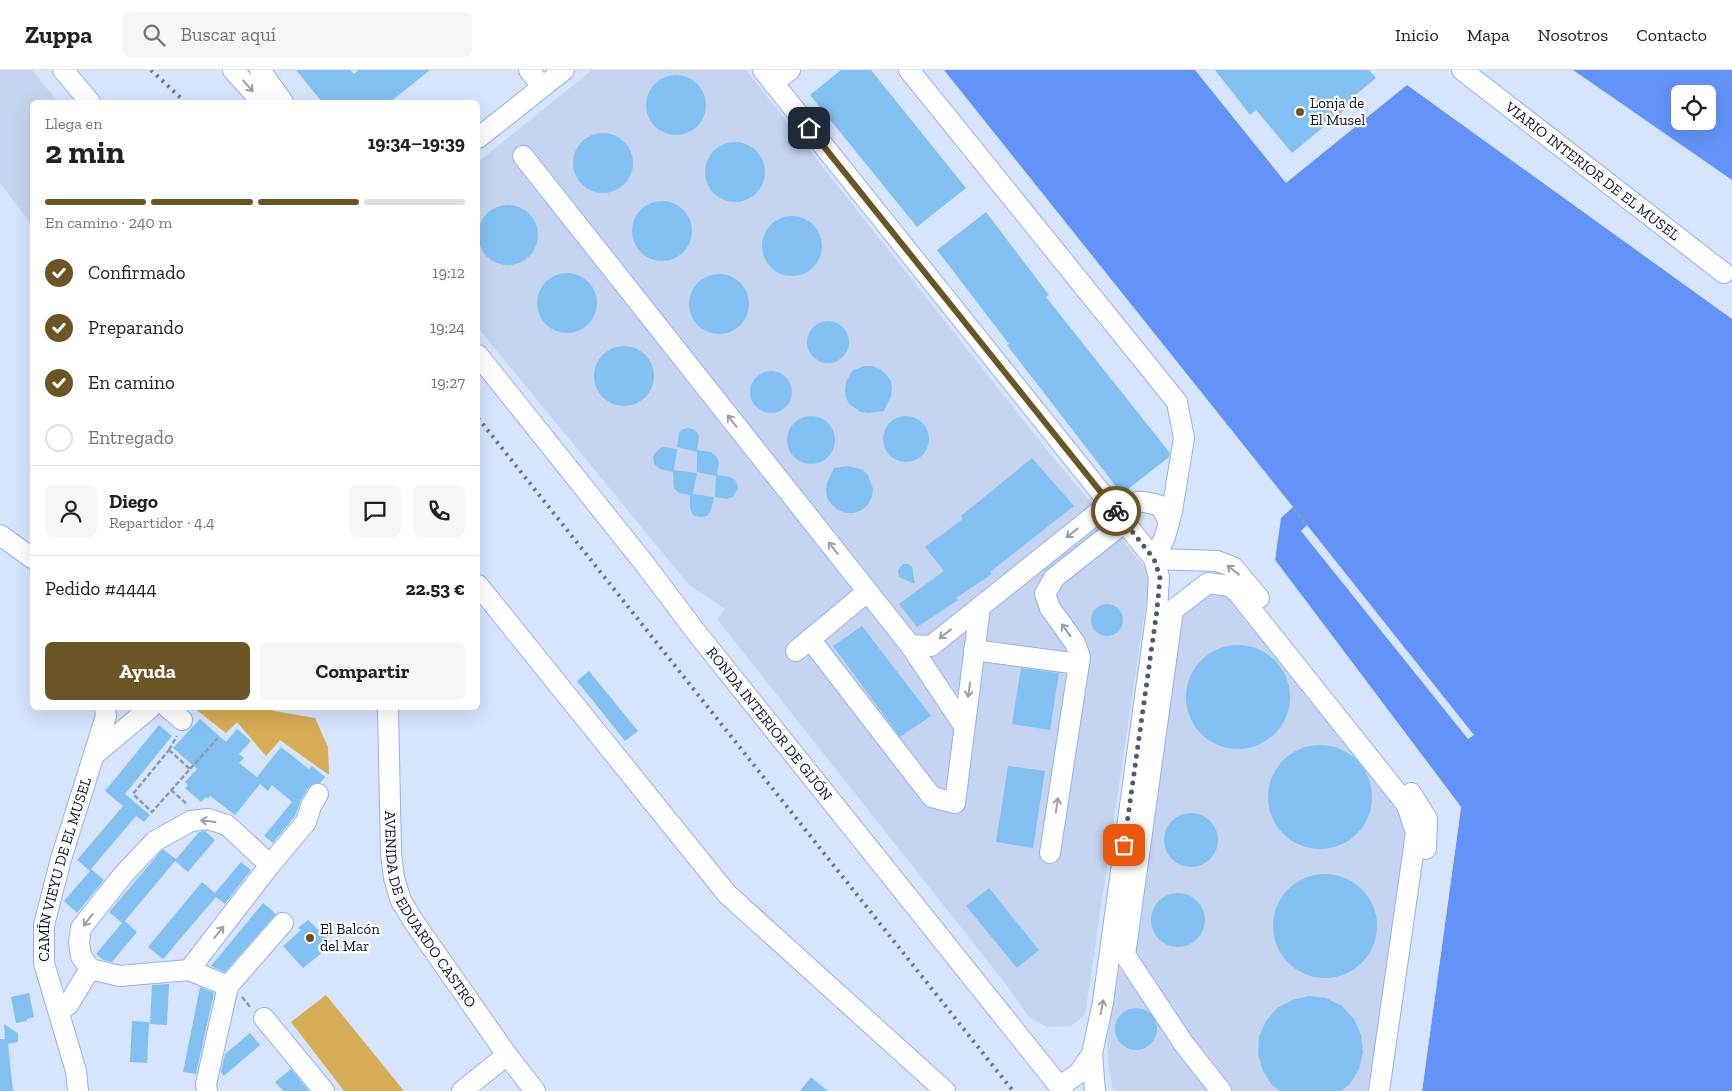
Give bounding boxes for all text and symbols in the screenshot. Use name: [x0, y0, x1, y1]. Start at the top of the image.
search box: [122, 12, 472, 57]
text: Zuppa: [25, 20, 92, 49]
icon: search: [140, 21, 168, 49]
text: Buscar aquí: [180, 23, 276, 46]
text: Inicio: [1395, 24, 1439, 46]
text: Mapa: [1467, 24, 1510, 46]
text: Nosotros: [1538, 24, 1608, 46]
text: Contacto: [1636, 24, 1707, 46]
one-way arrow: [242, 79, 254, 92]
map controls: [1671, 85, 1716, 130]
button: locate: [1671, 85, 1716, 130]
place label: Lonja de El Musel: [1310, 94, 1365, 129]
street label: VIARIO INTERIOR DE EL MUSEL: [1501, 97, 1683, 244]
marker: Lonja de El Musel: [1294, 106, 1306, 118]
pin: [788, 107, 830, 149]
text: Llega en: [45, 114, 102, 133]
icon: home: [795, 114, 823, 142]
text: 19:34–19:39: [368, 131, 465, 154]
text: 2 min: [45, 133, 125, 171]
text: En camino · 240 m: [45, 213, 172, 232]
icon: check: [45, 259, 73, 287]
text: Confirmado: [88, 261, 185, 284]
text: 19:12: [432, 263, 465, 282]
icon: check: [45, 314, 73, 342]
text: Preparando: [88, 316, 184, 339]
text: 19:24: [430, 318, 465, 337]
icon: check: [45, 369, 73, 397]
text: En camino: [88, 371, 175, 394]
text: 19:27: [431, 373, 465, 392]
one-way arrow: [727, 414, 737, 428]
text: Entregado: [88, 426, 174, 449]
button: person: [45, 485, 97, 537]
button: chat: [349, 485, 401, 537]
button: phone: [413, 485, 465, 537]
courier: [1091, 486, 1141, 536]
text: Diego: [109, 490, 158, 513]
icon: bike: [1102, 497, 1130, 525]
text: Repartidor · 4.4: [109, 513, 215, 532]
one-way arrow: [1066, 528, 1079, 539]
one-way arrow: [827, 542, 838, 555]
one-way arrow: [1227, 564, 1240, 575]
text: Pedido #4444: [45, 577, 157, 600]
text: 22.53 €: [405, 577, 465, 600]
one-way arrow: [1061, 623, 1071, 637]
one-way arrow: [939, 629, 952, 640]
button: Ayuda: [45, 642, 250, 700]
button: Compartir: [260, 642, 465, 700]
street label: RONDA INTERIOR DE GIJÓN: [703, 643, 836, 804]
one-way arrow: [964, 681, 974, 697]
street label: CAMÍN VIEYU DE EL MUSEL: [35, 775, 95, 962]
one-way arrow: [1053, 797, 1063, 813]
street label: AVENIDA DE EDUARDO CASTRO: [381, 810, 480, 1011]
one-way arrow: [200, 816, 216, 826]
pin: [1103, 824, 1145, 866]
icon: bag: [1110, 831, 1138, 859]
one-way arrow: [83, 913, 93, 927]
place label: El Balcón del Mar: [320, 920, 380, 955]
one-way arrow: [213, 925, 224, 938]
marker: El Balcón del Mar: [304, 932, 316, 944]
one-way arrow: [1097, 999, 1107, 1015]

